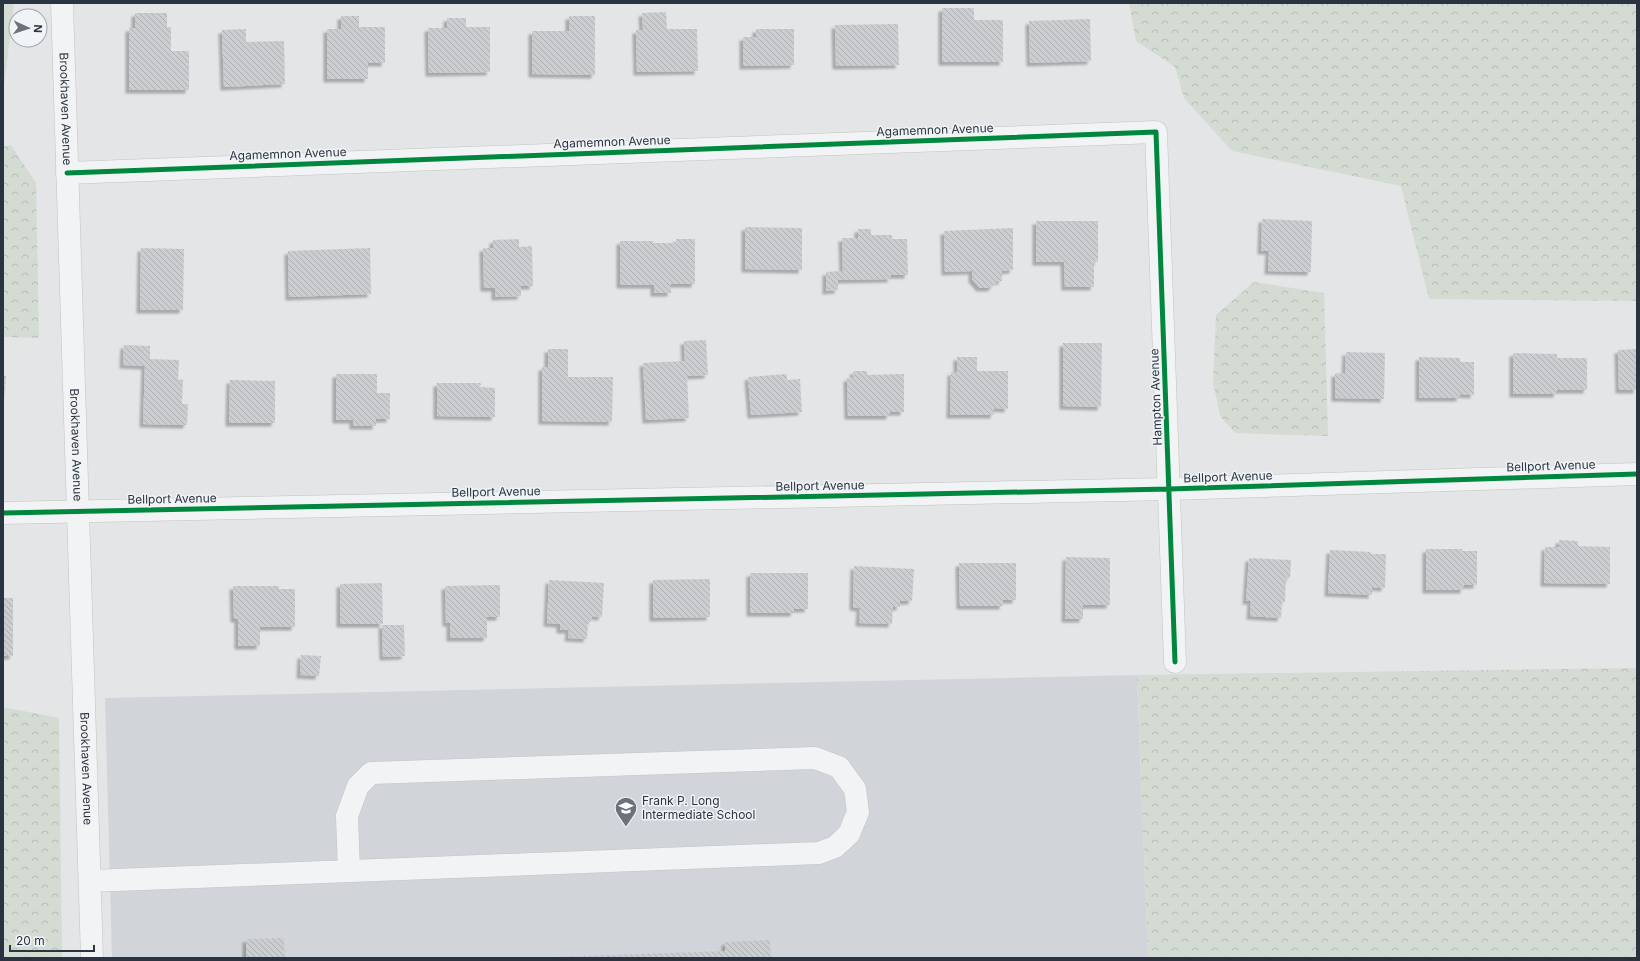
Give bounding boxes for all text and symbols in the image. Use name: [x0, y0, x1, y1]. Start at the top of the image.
north arrow: [8, 8, 48, 48]
text: N: [31, 24, 45, 33]
street label: Brookhaven Avenue: [57, 52, 75, 166]
street label: Agamemnon Avenue: [876, 120, 994, 139]
street label: Agamemnon Avenue: [553, 132, 671, 151]
street label: Agamemnon Avenue: [229, 144, 347, 163]
street label: Hampton Avenue: [1146, 348, 1165, 446]
street label: Brookhaven Avenue: [67, 388, 86, 501]
street label: Bellport Avenue: [1506, 456, 1596, 475]
street label: Bellport Avenue: [1183, 467, 1273, 486]
street label: Bellport Avenue: [775, 477, 865, 494]
street label: Bellport Avenue: [451, 483, 541, 500]
street label: Bellport Avenue: [127, 490, 217, 507]
street label: Brookhaven Avenue: [77, 712, 96, 825]
place label: Frank P. Long Intermediate School: [642, 793, 755, 822]
school or university icon: Frank P. Long Intermediate School: [613, 795, 639, 828]
scale bar: [10, 927, 94, 953]
text: 20 m: [16, 933, 45, 948]

